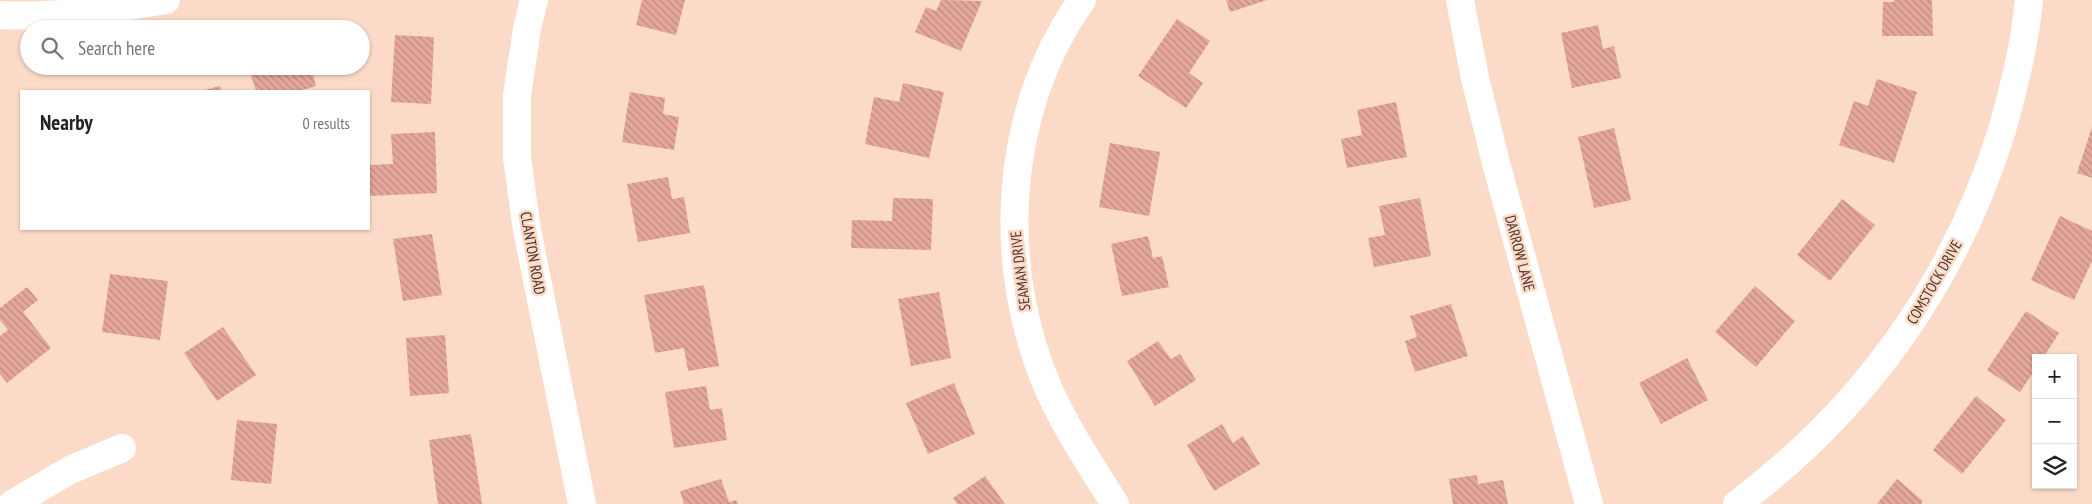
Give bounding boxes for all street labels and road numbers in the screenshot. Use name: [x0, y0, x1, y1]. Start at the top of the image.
street label: CLANTON ROAD: [516, 210, 550, 296]
street label: DARROW LANE: [1501, 213, 1539, 293]
street label: SEAMAN DRIVE: [1006, 230, 1034, 312]
street label: COMSTOCK DRIVE: [1902, 236, 1966, 328]

